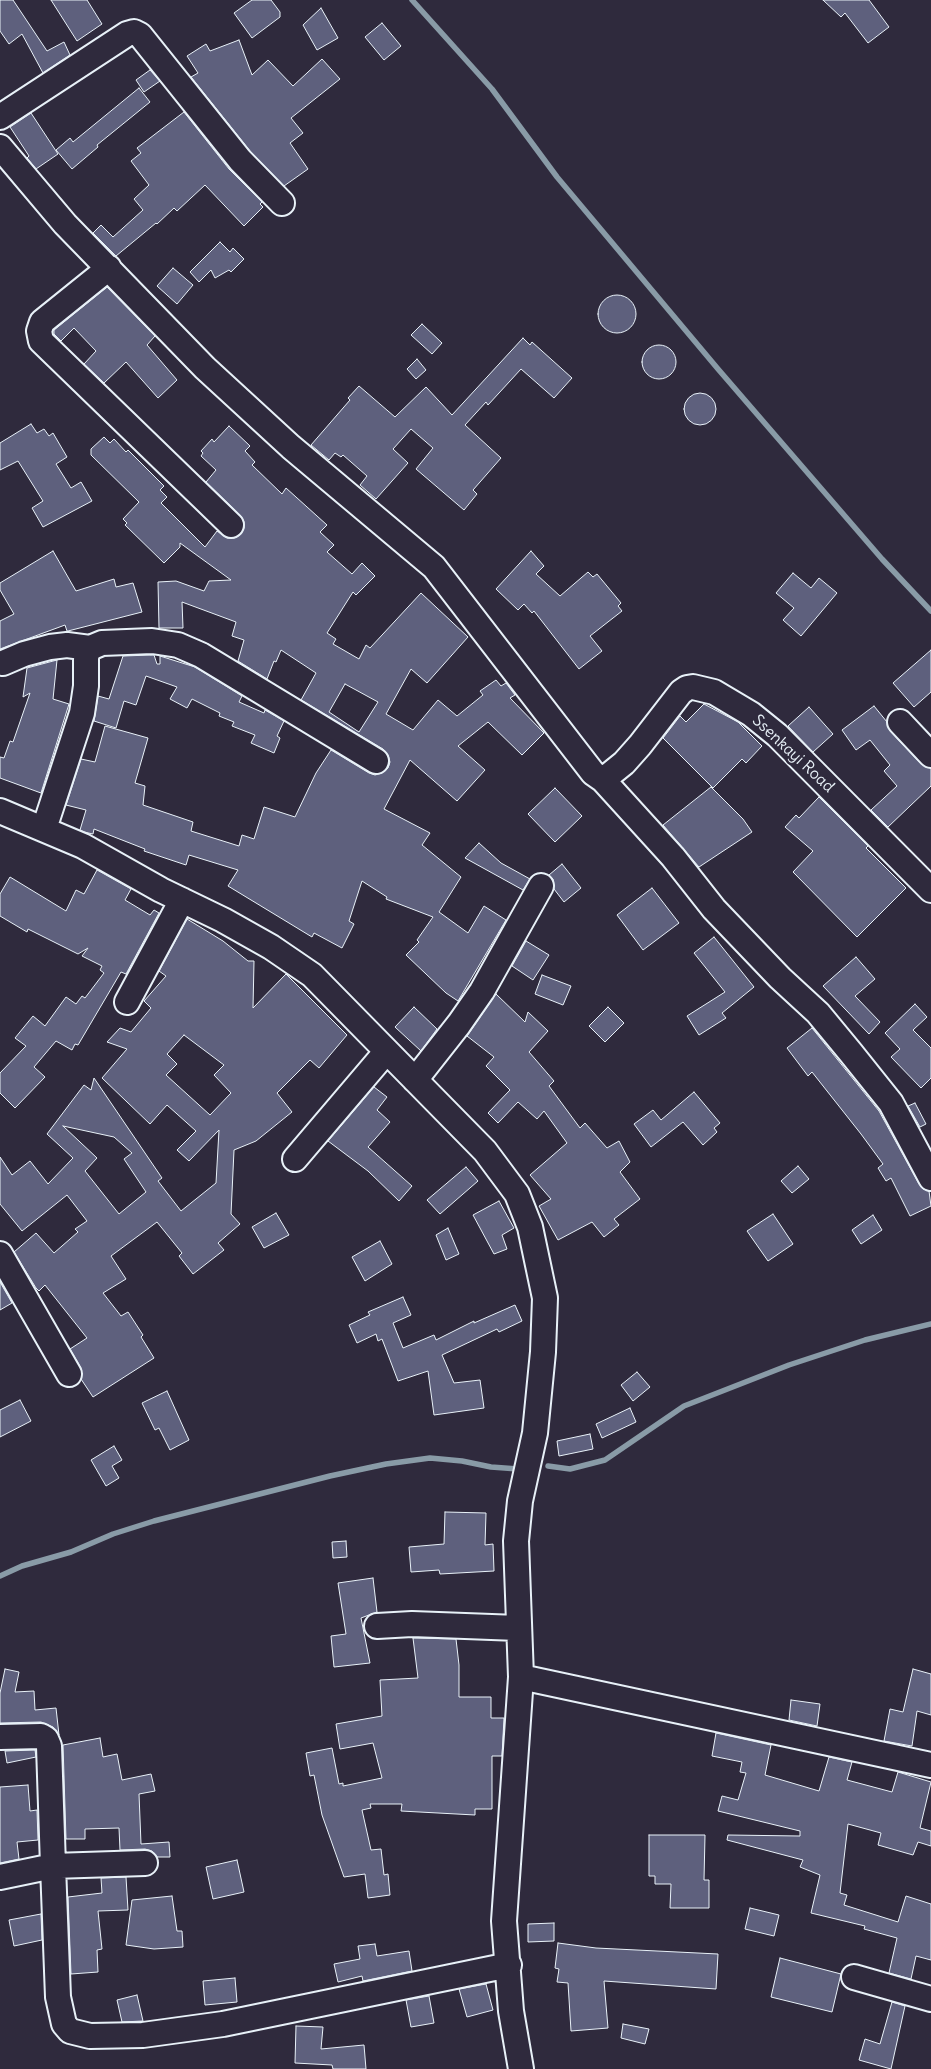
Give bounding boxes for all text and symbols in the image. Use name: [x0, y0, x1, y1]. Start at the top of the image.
street label: Ssenkayi Road: [748, 711, 838, 797]

